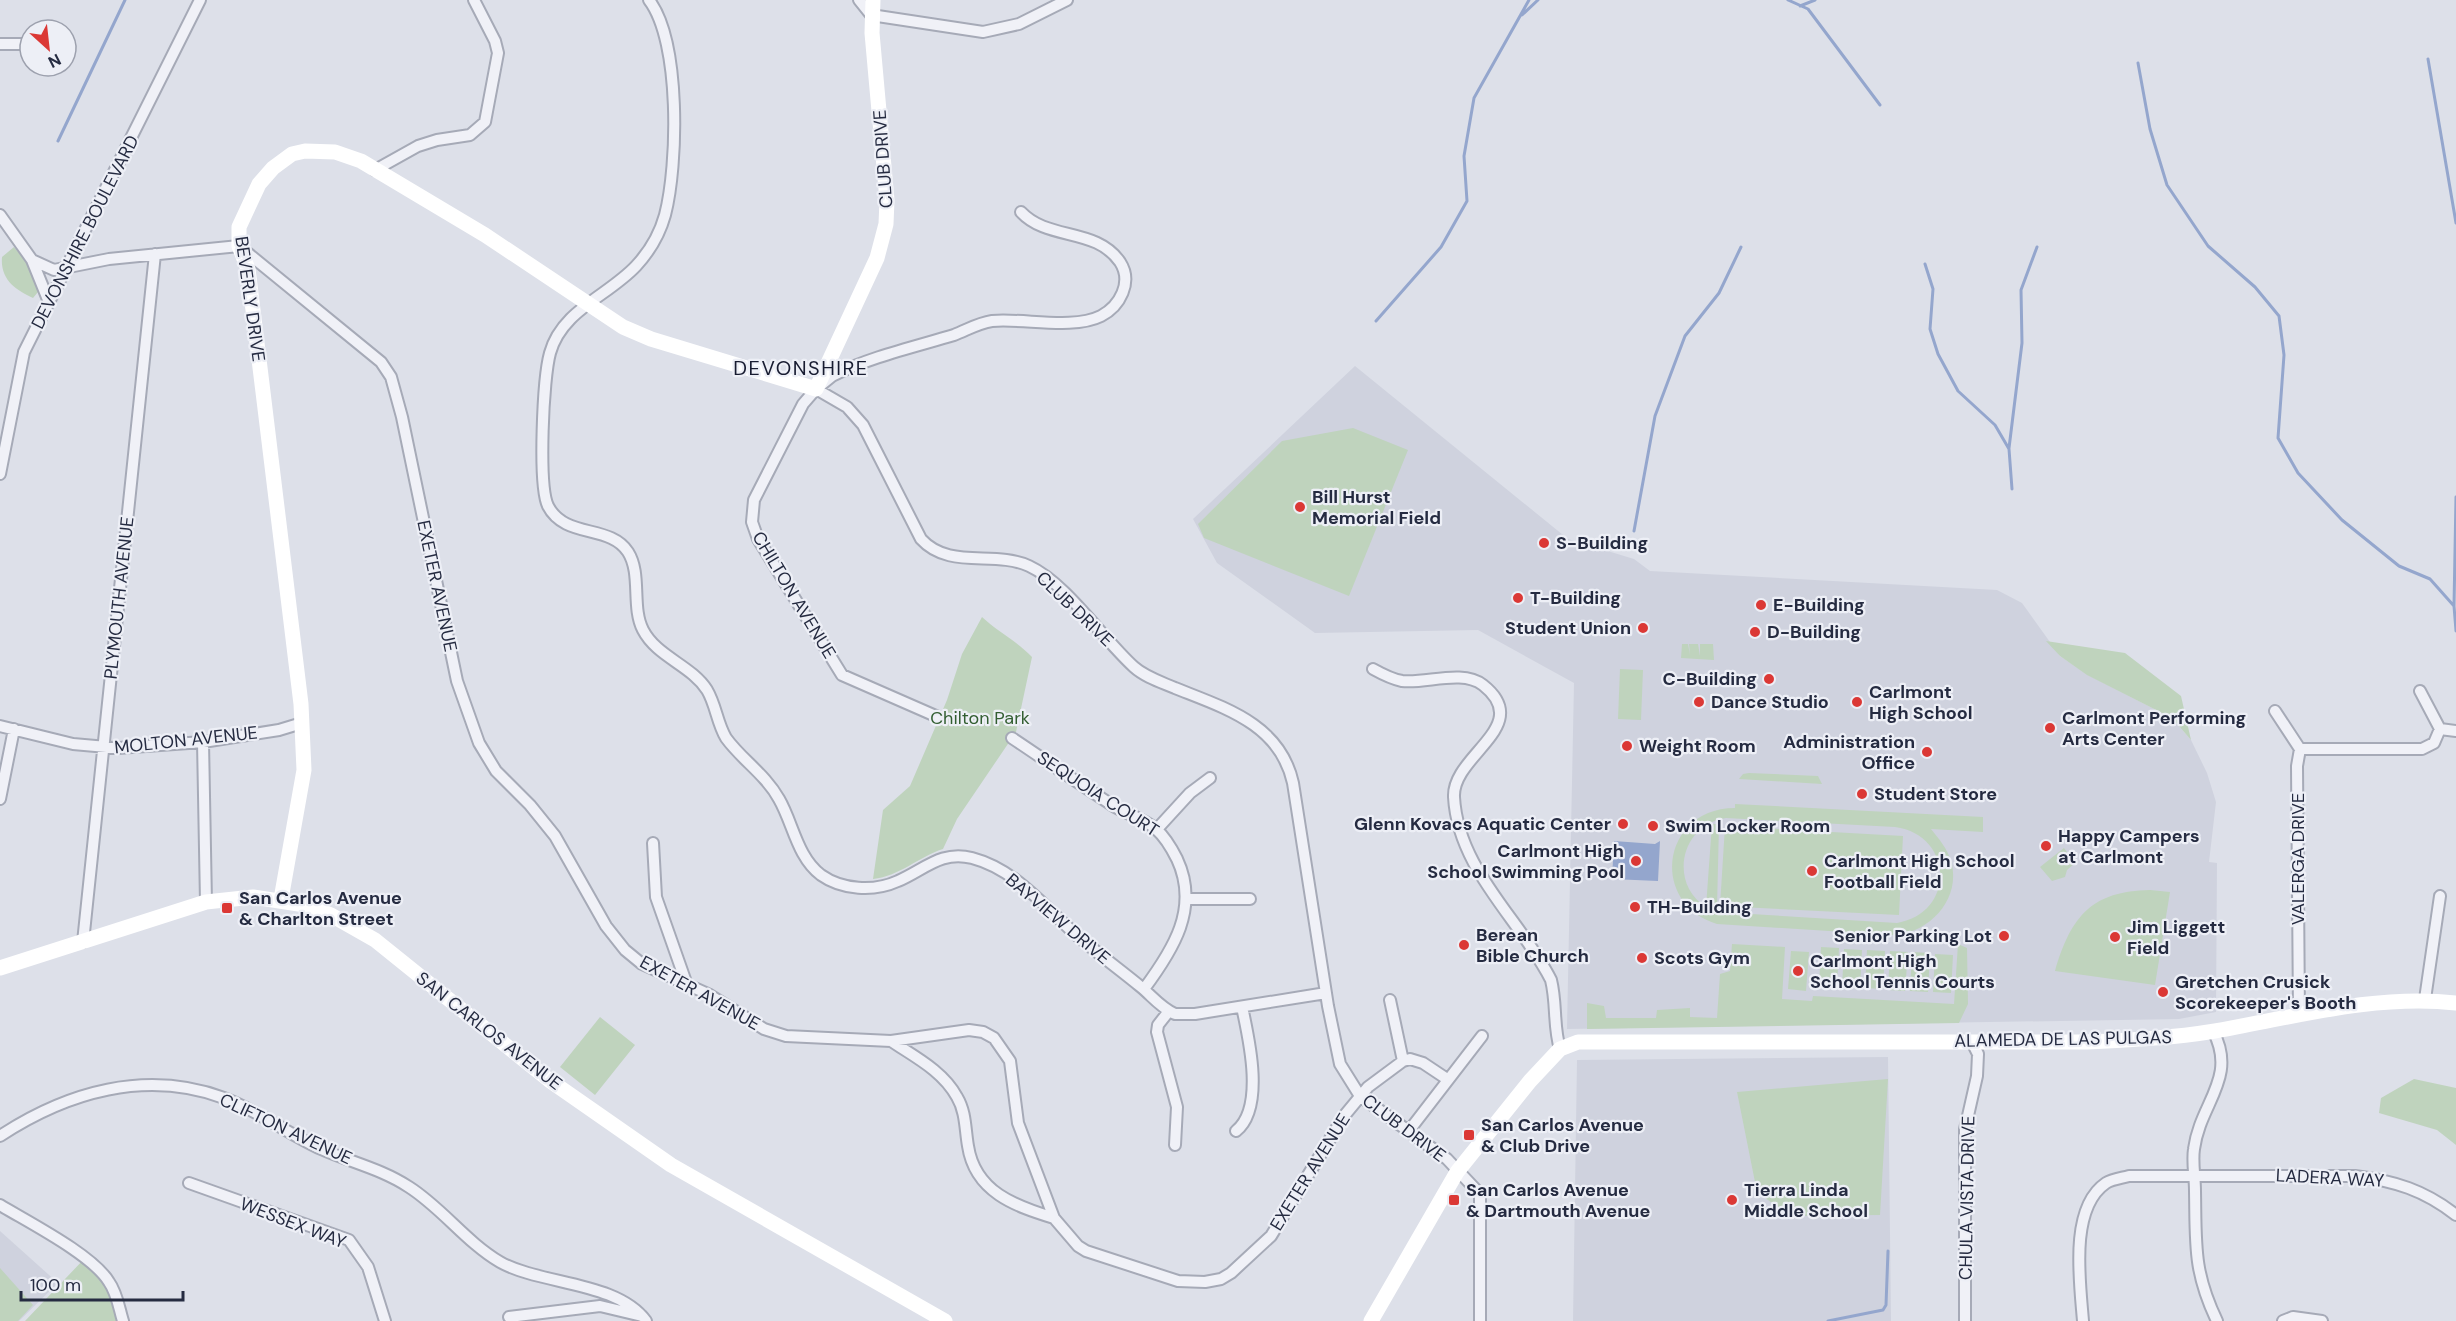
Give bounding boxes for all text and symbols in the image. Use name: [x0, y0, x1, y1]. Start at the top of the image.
north arrow: [18, 18, 78, 78]
text: N: [45, 49, 65, 73]
street label: CLUB DRIVE: [868, 109, 898, 209]
street label: DEVONSHIRE BOULEVARD: [26, 131, 144, 333]
street label: BEVERLY DRIVE: [229, 235, 271, 363]
district label: DEVONSHIRE: [733, 355, 869, 381]
place label: Bill Hurst Memorial Field: [1312, 485, 1441, 530]
marker: Bill Hurst Memorial Field: [1293, 500, 1307, 514]
street label: PLYMOUTH AVENUE: [99, 515, 139, 681]
street label: EXETER AVENUE: [411, 518, 463, 654]
street label: CHILTON AVENUE: [747, 527, 841, 663]
place label: S-Building: [1556, 531, 1648, 555]
marker: S-Building: [1537, 536, 1551, 550]
street label: CLUB DRIVE: [1031, 566, 1119, 652]
place label: T-Building: [1530, 586, 1621, 610]
marker: T-Building: [1511, 591, 1525, 605]
place label: E-Building: [1773, 593, 1865, 617]
marker: E-Building: [1754, 598, 1768, 612]
place label: Student Union: [1505, 616, 1631, 640]
place label: D-Building: [1767, 620, 1861, 644]
marker: Student Union: [1636, 621, 1650, 635]
marker: D-Building: [1748, 625, 1762, 639]
place label: C-Building: [1662, 667, 1757, 691]
marker: C-Building: [1762, 672, 1776, 686]
place label: Carlmont High School: [1869, 680, 1973, 725]
place label: Dance Studio: [1711, 690, 1829, 714]
marker: Dance Studio: [1692, 695, 1706, 709]
marker: Carlmont High School: [1850, 695, 1864, 709]
park label: Chilton Park: [930, 706, 1030, 730]
place label: Carlmont Performing Arts Center: [2062, 706, 2246, 751]
street label: MOLTON AVENUE: [113, 721, 259, 759]
marker: Carlmont Performing Arts Center: [2043, 721, 2057, 735]
place label: Administration Office: [1783, 730, 1915, 775]
place label: Weight Room: [1639, 734, 1756, 758]
marker: Weight Room: [1620, 739, 1634, 753]
marker: Administration Office: [1920, 745, 1934, 759]
street label: SEQUOIA COURT: [1032, 746, 1164, 842]
place label: Student Store: [1874, 782, 1997, 806]
marker: Student Store: [1855, 787, 1869, 801]
street label: VALERGA DRIVE: [2286, 793, 2310, 925]
place label: Glenn Kovacs Aquatic Center: [1354, 812, 1611, 836]
place label: Swim Locker Room: [1665, 814, 1830, 838]
marker: Glenn Kovacs Aquatic Center: [1616, 817, 1630, 831]
marker: Swim Locker Room: [1646, 819, 1660, 833]
place label: Happy Campers at Carlmont: [2058, 824, 2200, 869]
place label: Carlmont High School Swimming Pool: [1427, 839, 1624, 884]
marker: Happy Campers at Carlmont: [2039, 839, 2053, 853]
place label: Carlmont High School Football Field: [1824, 849, 2015, 894]
marker: Carlmont High School Swimming Pool: [1629, 854, 1643, 868]
marker: Carlmont High School Football Field: [1805, 864, 1819, 878]
street label: BAYVIEW DRIVE: [1001, 868, 1115, 970]
place label: San Carlos Avenue & Charlton Street: [239, 886, 402, 931]
place label: TH-Building: [1647, 895, 1752, 919]
marker: TH-Building: [1628, 900, 1642, 914]
marker: San Carlos Avenue & Charlton Street: [220, 901, 234, 915]
place label: Jim Liggett Field: [2127, 915, 2225, 960]
place label: Berean Bible Church: [1476, 923, 1589, 968]
place label: Senior Parking Lot: [1834, 924, 1992, 948]
marker: Senior Parking Lot: [1997, 929, 2011, 943]
marker: Jim Liggett Field: [2108, 930, 2122, 944]
marker: Berean Bible Church: [1457, 938, 1471, 952]
place label: Scots Gym: [1654, 946, 1750, 970]
place label: Carlmont High School Tennis Courts: [1810, 949, 1995, 994]
street label: EXETER AVENUE: [636, 950, 764, 1036]
marker: Scots Gym: [1635, 951, 1649, 965]
marker: Carlmont High School Tennis Courts: [1791, 964, 1805, 978]
street label: SAN CARLOS AVENUE: [411, 966, 567, 1096]
place label: Gretchen Crusick Scorekeeper's Booth: [2175, 970, 2357, 1015]
marker: Gretchen Crusick Scorekeeper's Booth: [2156, 985, 2170, 999]
street label: ALAMEDA DE LAS PULGAS: [1954, 1025, 2172, 1053]
street label: CLIFTON AVENUE: [216, 1088, 356, 1170]
street label: CLUB DRIVE: [1357, 1089, 1451, 1167]
street label: EXETER AVENUE: [1264, 1109, 1356, 1235]
place label: San Carlos Avenue & Club Drive: [1481, 1113, 1644, 1158]
street label: CHULA VISTA DRIVE: [1954, 1116, 1980, 1280]
marker: San Carlos Avenue & Club Drive: [1462, 1128, 1476, 1142]
street label: LADERA WAY: [2275, 1163, 2385, 1193]
place label: San Carlos Avenue & Dartmouth Avenue: [1466, 1178, 1650, 1223]
place label: Tierra Linda Middle School: [1744, 1178, 1868, 1223]
street label: WESSEX WAY: [237, 1192, 350, 1254]
marker: San Carlos Avenue & Dartmouth Avenue: [1447, 1193, 1461, 1207]
marker: Tierra Linda Middle School: [1725, 1193, 1739, 1207]
scale bar: [21, 1264, 183, 1302]
text: 100 m: [30, 1273, 81, 1297]

